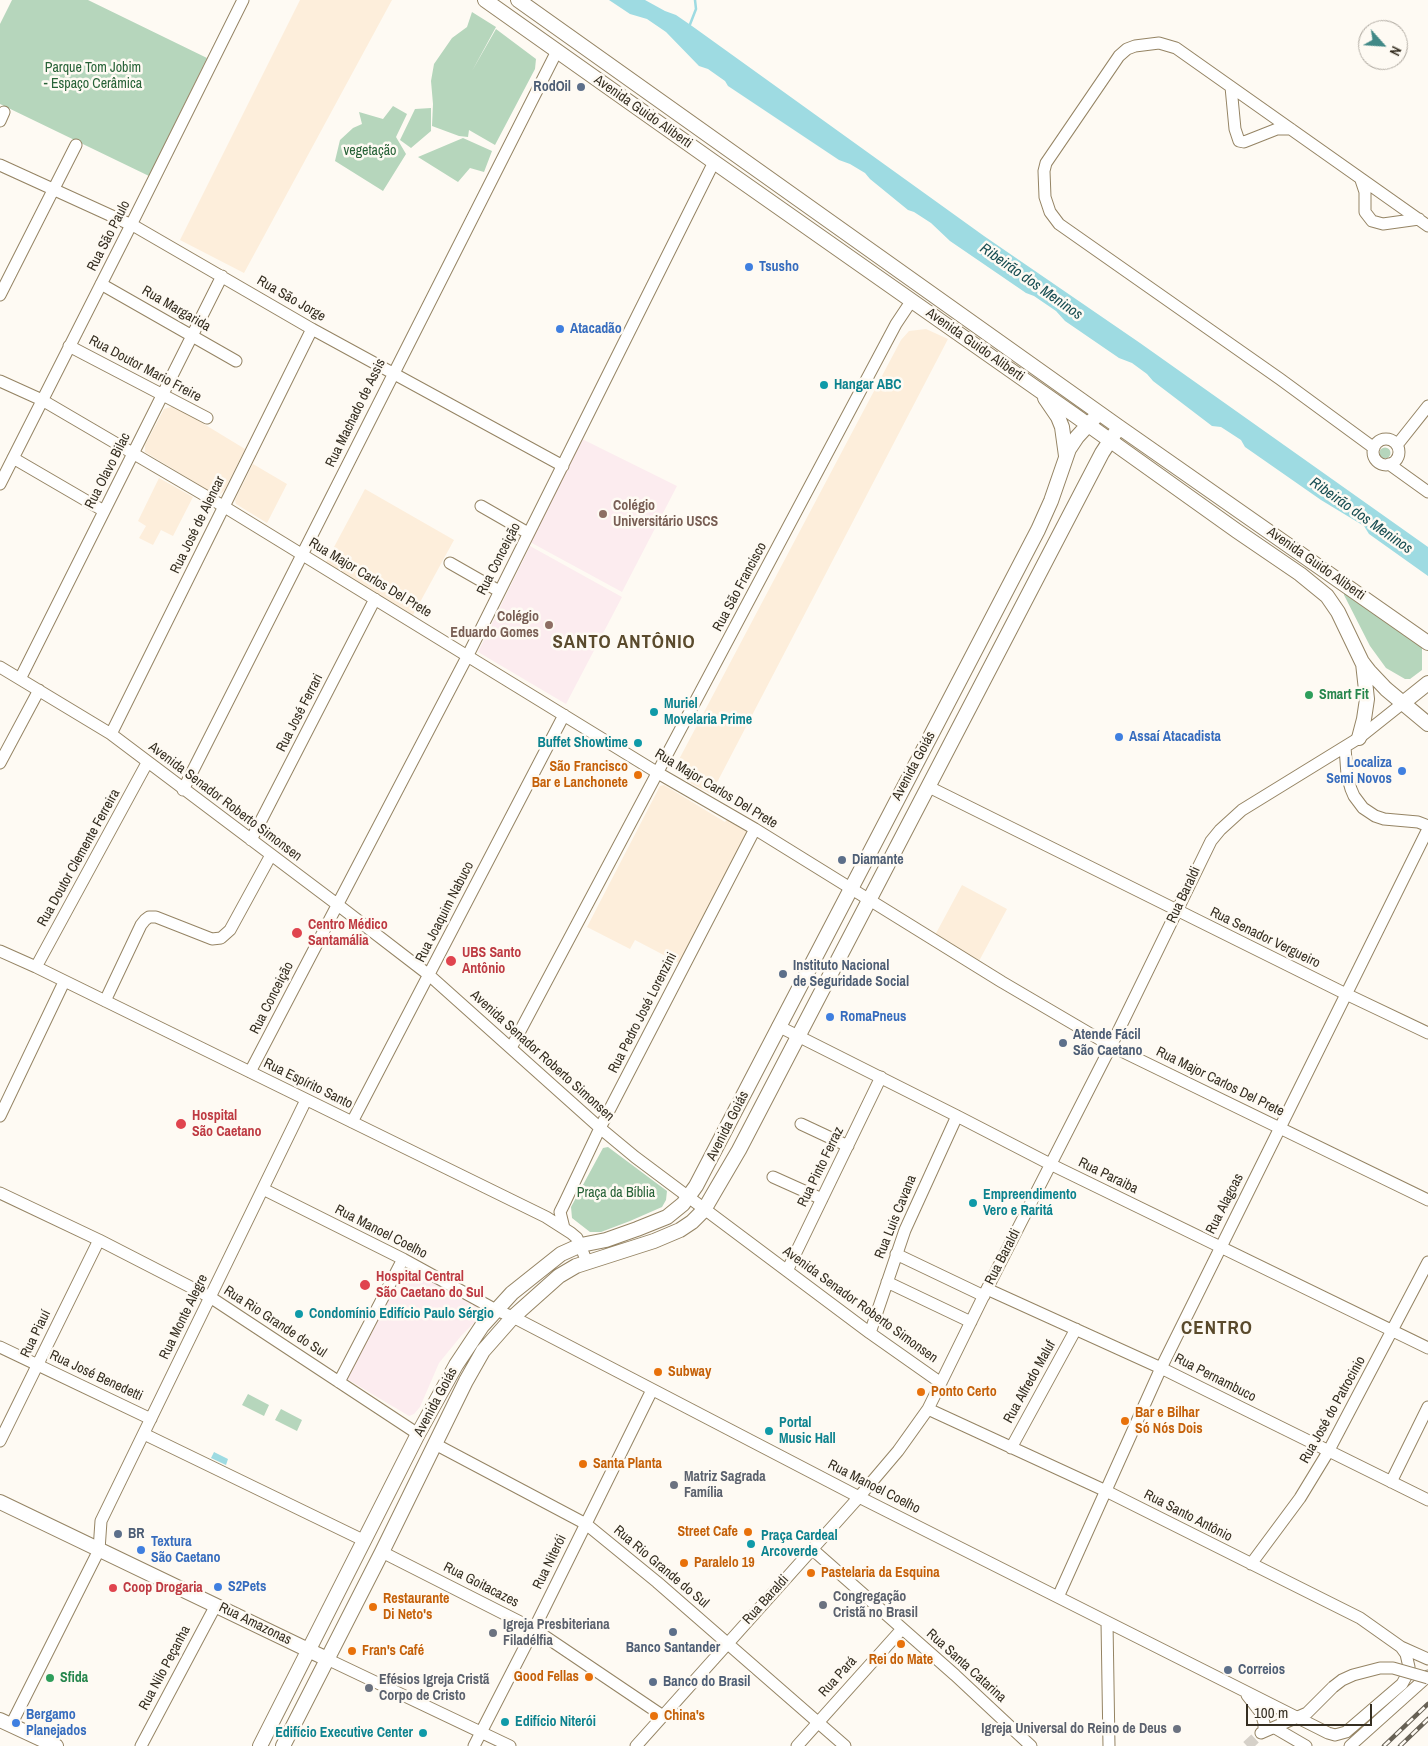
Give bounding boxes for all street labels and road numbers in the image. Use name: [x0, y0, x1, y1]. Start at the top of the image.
street label: Avenida Guido Aliberti: [591, 72, 695, 152]
street label: Rua São Paulo: [84, 198, 134, 274]
street label: Rua São Jorge: [254, 273, 328, 325]
street label: Rua Margarida: [139, 283, 213, 335]
street label: Avenida Guido Aliberti: [923, 305, 1027, 385]
street label: Rua Doutor Mario Freire: [86, 332, 204, 406]
street label: Rua Machado de Assis: [322, 356, 390, 470]
street label: Rua Olavo Bilac: [82, 430, 134, 512]
street label: Rua José de Alencar: [167, 473, 229, 577]
street label: Rua Conceição: [474, 520, 524, 598]
street label: Avenida Guido Aliberti: [1264, 524, 1368, 604]
street label: Rua Major Carlos Del Prete: [306, 535, 434, 621]
street label: Rua São Francisco: [710, 540, 770, 634]
street label: Rua José Ferrari: [273, 671, 327, 755]
street label: Avenida Goiás: [889, 729, 939, 803]
street label: Avenida Senador Roberto Simonsen: [145, 739, 305, 865]
street label: Rua Major Carlos Del Prete: [652, 746, 780, 832]
street label: Rua Doutor Clemente Ferreira: [34, 786, 124, 930]
street label: Rua Joaquim Nabuco: [412, 859, 478, 965]
street label: Rua Baraldi: [1164, 864, 1204, 926]
street label: Rua Senador Vergueiro: [1207, 904, 1323, 972]
street label: Rua Pedro José Lorenzini: [605, 950, 681, 1076]
street label: Rua Conceição: [247, 959, 297, 1037]
street label: Avenida Senador Roberto Simonsen: [467, 987, 617, 1125]
street label: Rua Major Carlos Del Prete: [1153, 1044, 1287, 1120]
street label: Rua Espírito Santo: [261, 1055, 355, 1113]
street label: Avenida Goiás: [703, 1088, 753, 1164]
street label: Rua Pinto Ferraz: [794, 1124, 848, 1210]
street label: Rua Paraiba: [1075, 1154, 1141, 1198]
street label: Rua Alagoas: [1203, 1171, 1247, 1237]
street label: Rua Luis Cavana: [872, 1173, 920, 1261]
street label: Rua Manoel Coelho: [332, 1201, 430, 1263]
street label: Rua Baraldi: [982, 1226, 1024, 1288]
street label: Avenida Senador Roberto Simonsen: [779, 1243, 941, 1367]
street label: Rua Monte Alegre: [156, 1272, 212, 1362]
street label: Rua Rio Grande do Sul: [220, 1282, 330, 1362]
street label: Rua Piauí: [17, 1307, 55, 1361]
street label: Rua Alfredo Maluf: [1000, 1338, 1060, 1426]
street label: Rua José Benedetti: [47, 1347, 145, 1405]
street label: Rua Pernambuco: [1171, 1350, 1259, 1406]
street label: Rua José do Patrocinio: [1297, 1353, 1369, 1467]
street label: Avenida Goiás: [411, 1365, 461, 1439]
street label: Rua Manoel Coelho: [825, 1456, 923, 1518]
street label: Rua Santo Antônio: [1141, 1486, 1235, 1546]
street label: Rua Rio Grande do Sul: [610, 1522, 712, 1612]
street label: Rua Niterói: [530, 1532, 570, 1592]
street label: Rua Goitacazes: [441, 1559, 521, 1611]
street label: Rua Baraldi: [739, 1572, 793, 1628]
street label: Rua Amazonas: [216, 1599, 294, 1649]
street label: Rua Nilo Peçanha: [136, 1623, 194, 1713]
street label: Rua Santa Catarina: [923, 1626, 1009, 1706]
street label: Rua Pará: [816, 1653, 860, 1701]

